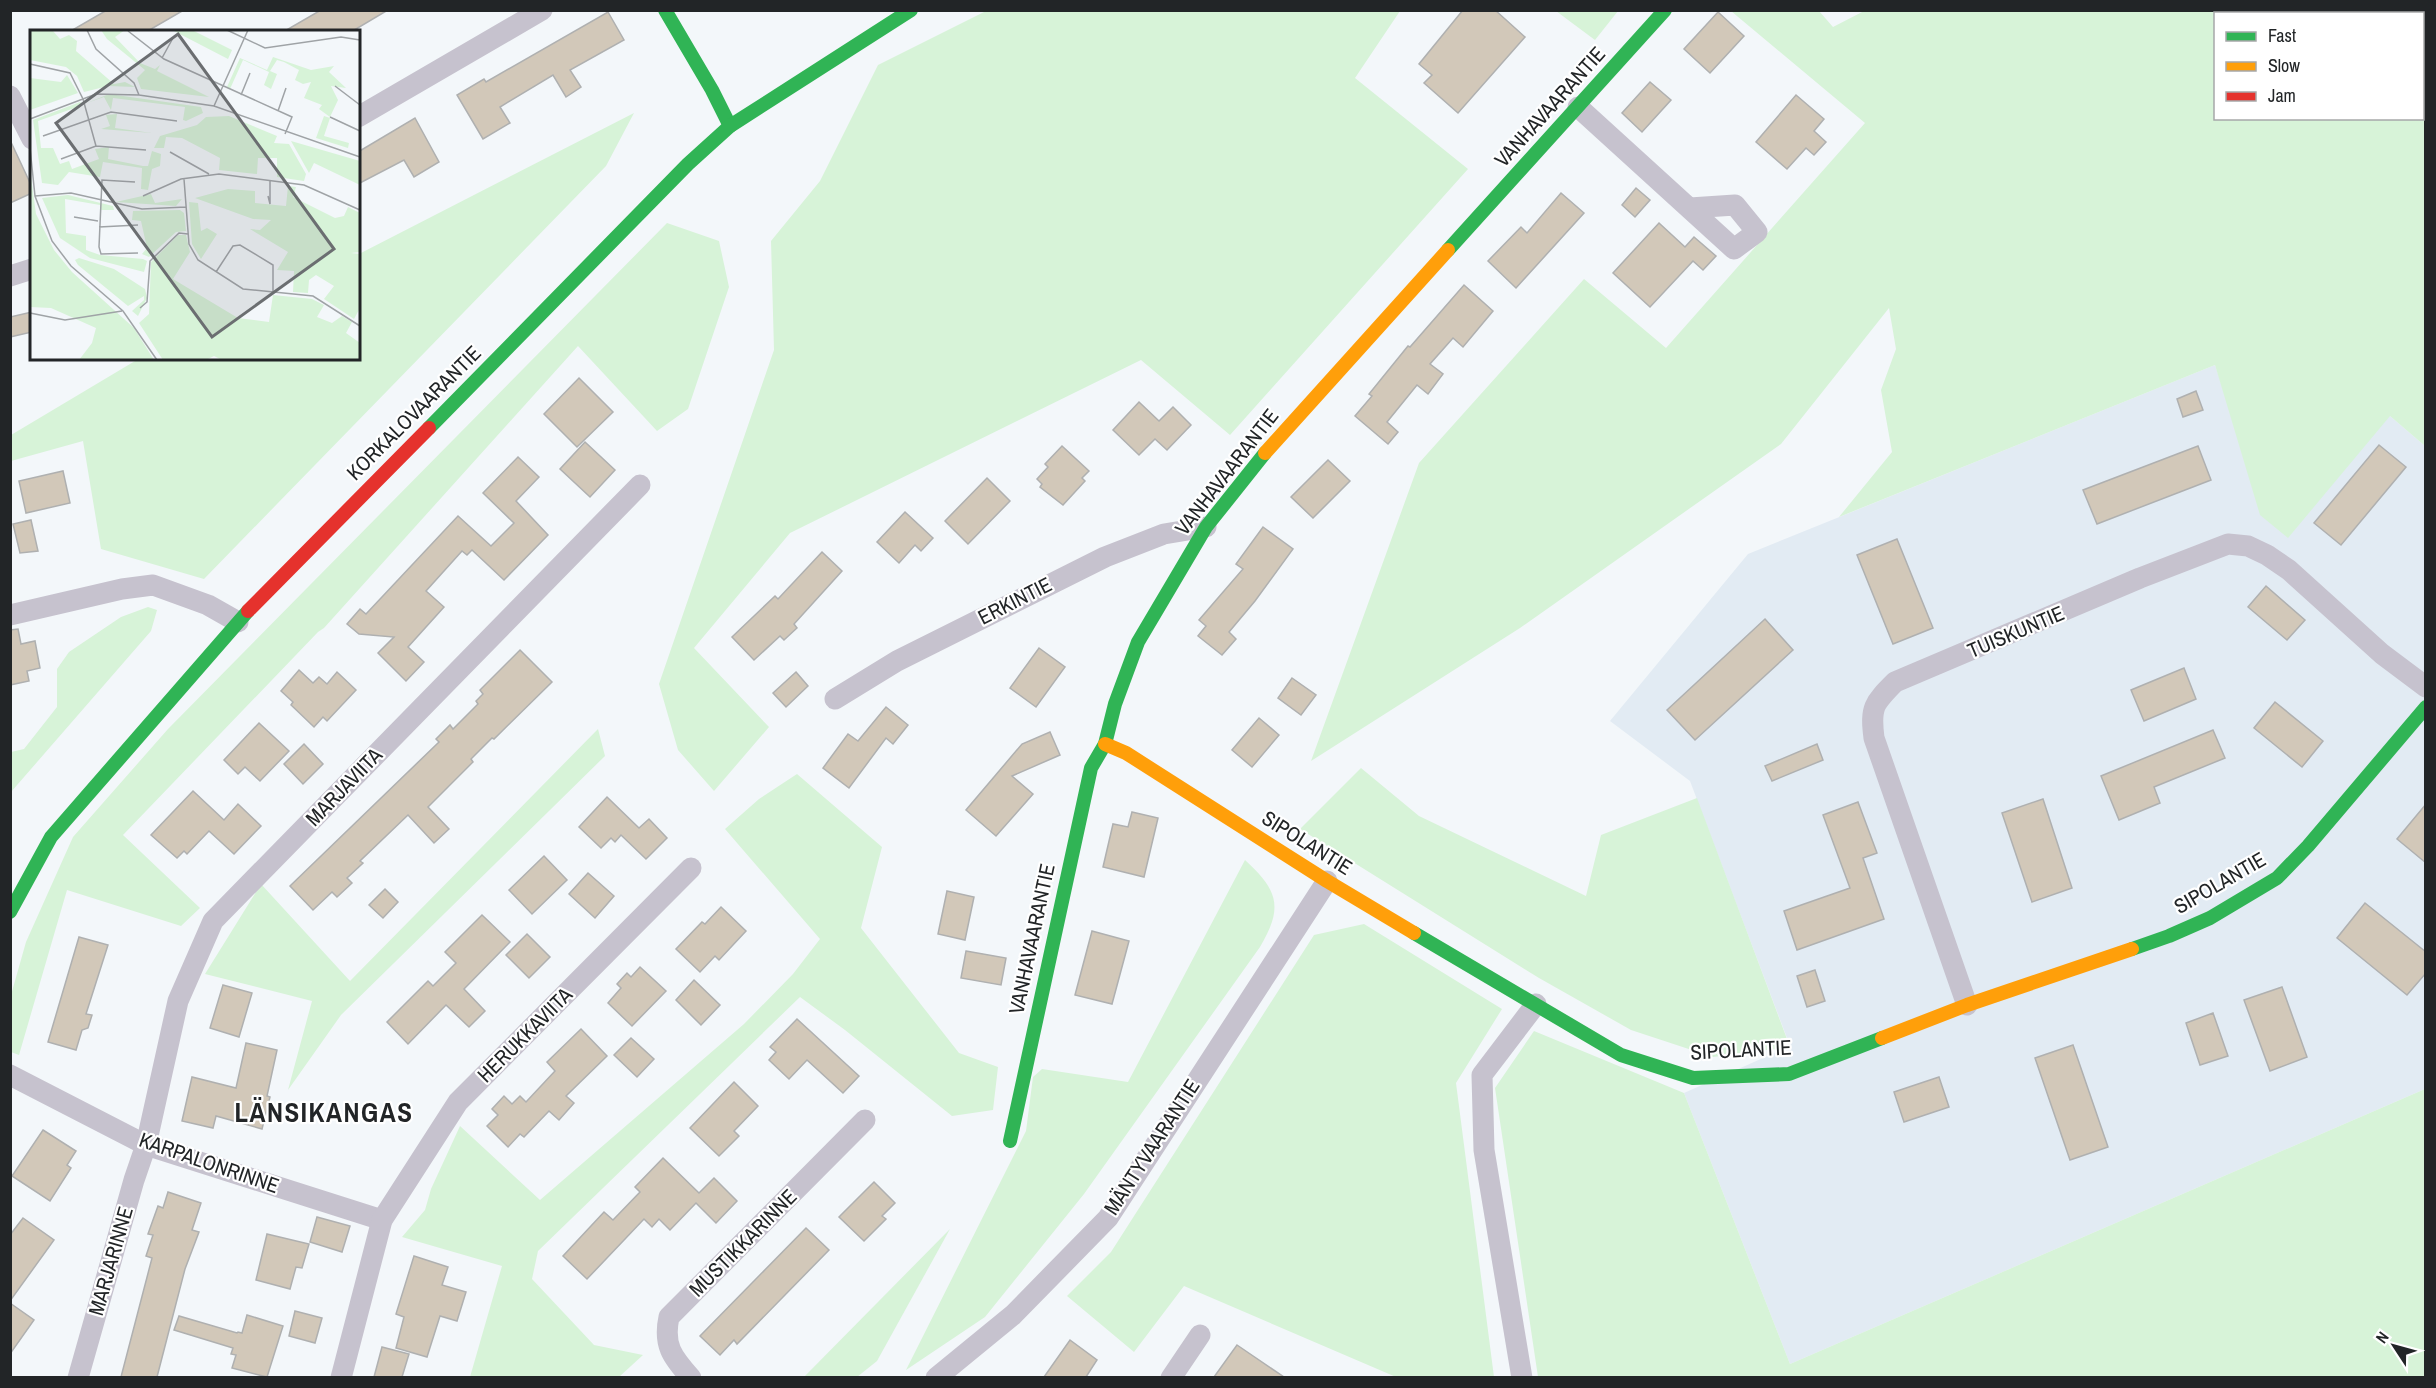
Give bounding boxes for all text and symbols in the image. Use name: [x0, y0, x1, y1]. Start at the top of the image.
legend: [2214, 12, 2424, 120]
text: Fast: [2268, 23, 2296, 48]
inset map: [30, 30, 360, 360]
street label: VANHAVAARANTIE: [1488, 40, 1612, 173]
text: Slow: [2268, 53, 2300, 78]
text: Jam: [2268, 83, 2296, 108]
street label: KORKALOVAARANTIE: [340, 339, 487, 486]
street label: VANHAVAARANTIE: [1168, 402, 1285, 541]
street label: ERKINTIE: [973, 570, 1057, 632]
street label: TUISKUNTIE: [1963, 598, 2069, 665]
street label: MARJAVIITA: [299, 741, 389, 832]
street label: SIPOLANTIE: [1257, 803, 1358, 882]
street label: SIPOLANTIE: [2169, 845, 2271, 920]
street label: VANHAVAARANTIE: [1001, 861, 1062, 1017]
street label: HERUKKAVIITA: [471, 980, 579, 1089]
street label: SIPOLANTIE: [1690, 1032, 1792, 1067]
street label: MÄNTYVAARANTIE: [1097, 1073, 1206, 1220]
district label: LÄNSIKANGAS: [235, 1094, 413, 1130]
street label: KARPALONRINNE: [135, 1125, 283, 1200]
street label: MUSTIKKARINNE: [682, 1182, 803, 1303]
street label: MARJARINNE: [81, 1203, 140, 1319]
north arrow: [2364, 1316, 2424, 1376]
text: N: [2370, 1327, 2394, 1347]

